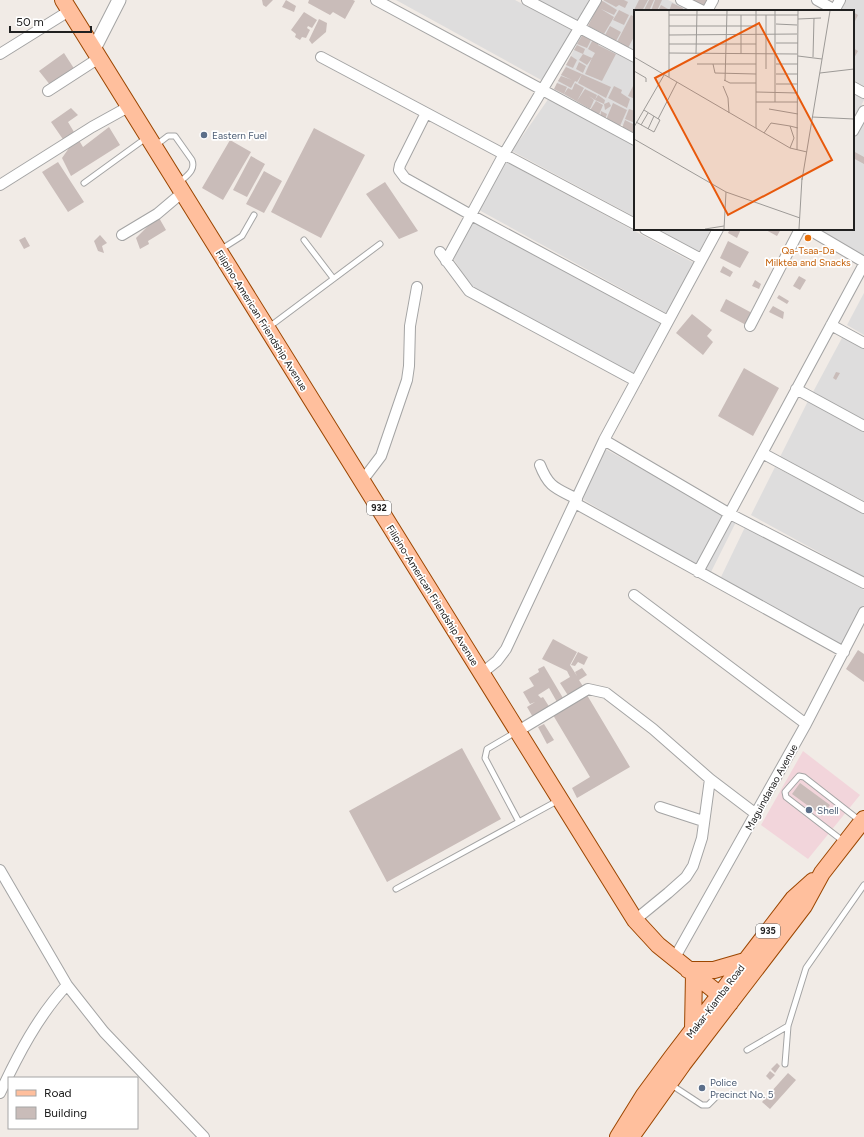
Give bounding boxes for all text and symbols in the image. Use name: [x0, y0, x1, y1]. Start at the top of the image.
scale bar: [10, 8, 91, 34]
inset map: [634, 10, 854, 230]
text: 50 m: [16, 15, 44, 29]
place label: Eastern Fuel: [212, 129, 267, 142]
marker: Eastern Fuel: [199, 130, 209, 140]
marker: Qa-Tsaa-Da Milktea and Snacks: [803, 233, 813, 243]
place label: Qa-Tsaa-Da Milktea and Snacks: [765, 244, 851, 269]
street label: Filipino-American Friendship Avenue: [213, 247, 311, 394]
road number: 932: [367, 501, 391, 515]
street label: Filipino-American Friendship Avenue: [384, 522, 482, 669]
street label: Maguindanao Avenue: [742, 741, 801, 833]
place label: Shell: [817, 804, 839, 817]
marker: Shell: [804, 805, 814, 815]
road number: 935: [756, 924, 780, 938]
street label: Makar-Kiamba Road: [683, 962, 748, 1041]
place label: Police Precinct No. 5: [710, 1076, 774, 1101]
legend: [8, 1077, 138, 1129]
marker: Police Precinct No. 5: [697, 1083, 707, 1093]
text: Road: [44, 1086, 72, 1100]
text: Building: [44, 1106, 87, 1120]

